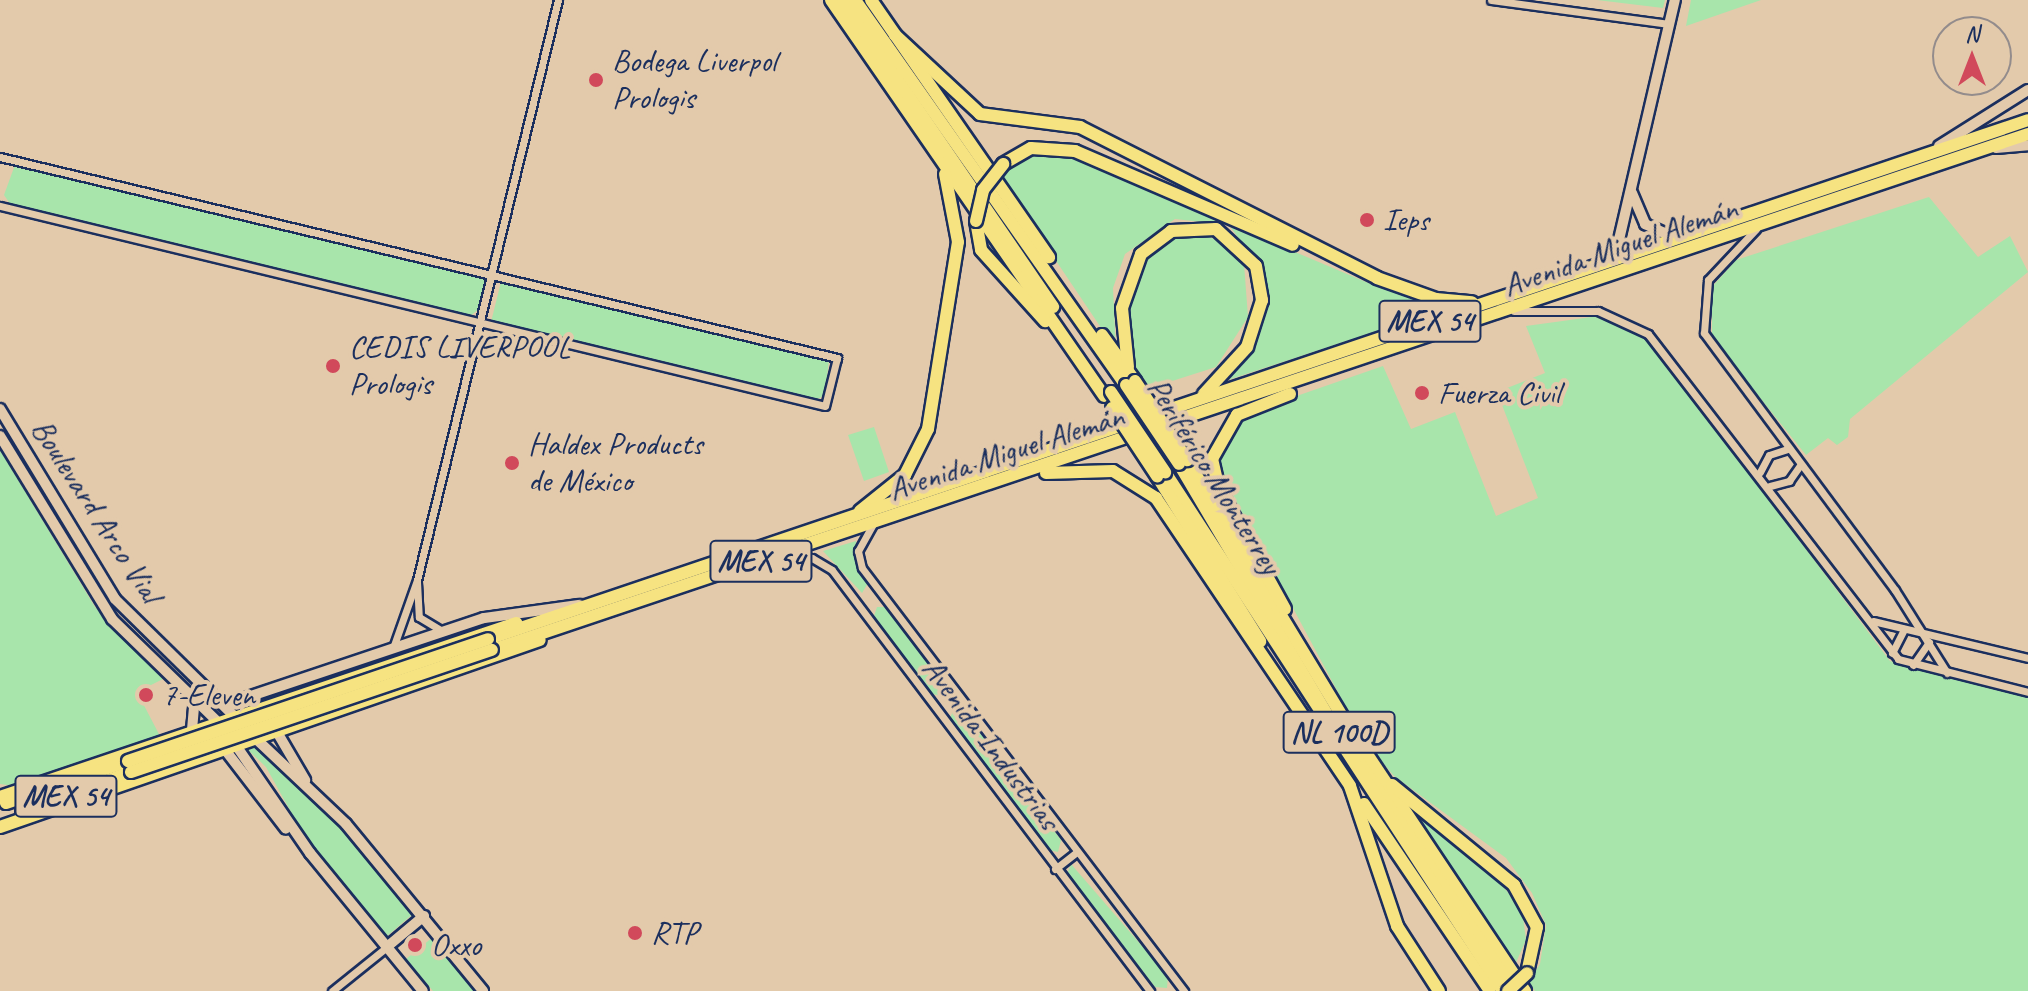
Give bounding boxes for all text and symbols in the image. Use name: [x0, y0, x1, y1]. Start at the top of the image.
north arrow: [1932, 16, 2012, 96]
text: N: [1965, 20, 1979, 48]
place label: Bodega Liverpol Prologis: [612, 43, 777, 118]
marker: Bodega Liverpol Prologis: [587, 71, 605, 89]
street label: Avenida Miguel Alemán: [1497, 189, 1743, 305]
place label: Ieps: [1383, 201, 1429, 239]
marker: Ieps: [1358, 211, 1376, 229]
road number: MEX 54: [1378, 295, 1482, 347]
place label: CEDIS LIVERPOOL Prologis: [349, 329, 569, 404]
marker: CEDIS LIVERPOOL Prologis: [324, 357, 342, 375]
street label: Periférico Monterrey: [1138, 371, 1290, 581]
place label: Fuerza Civil: [1438, 374, 1560, 412]
marker: Fuerza Civil: [1413, 384, 1431, 402]
street label: Avenida Miguel Alemán: [883, 397, 1129, 509]
street label: Boulevard Arco Vial: [23, 413, 169, 609]
place label: Haldex Products de México: [528, 426, 703, 501]
marker: Haldex Products de México: [503, 454, 521, 472]
road number: MEX 54: [709, 535, 813, 587]
street label: Avenida Industrias: [914, 651, 1068, 837]
place label: 7-Eleven: [162, 676, 255, 714]
marker: 7-Eleven: [137, 686, 155, 704]
road number: NL 100D: [1281, 706, 1397, 758]
road number: MEX 54: [14, 770, 118, 822]
place label: RTP: [651, 914, 698, 952]
marker: RTP: [626, 924, 644, 942]
place label: Oxxo: [431, 926, 481, 964]
marker: Oxxo: [406, 936, 424, 954]

